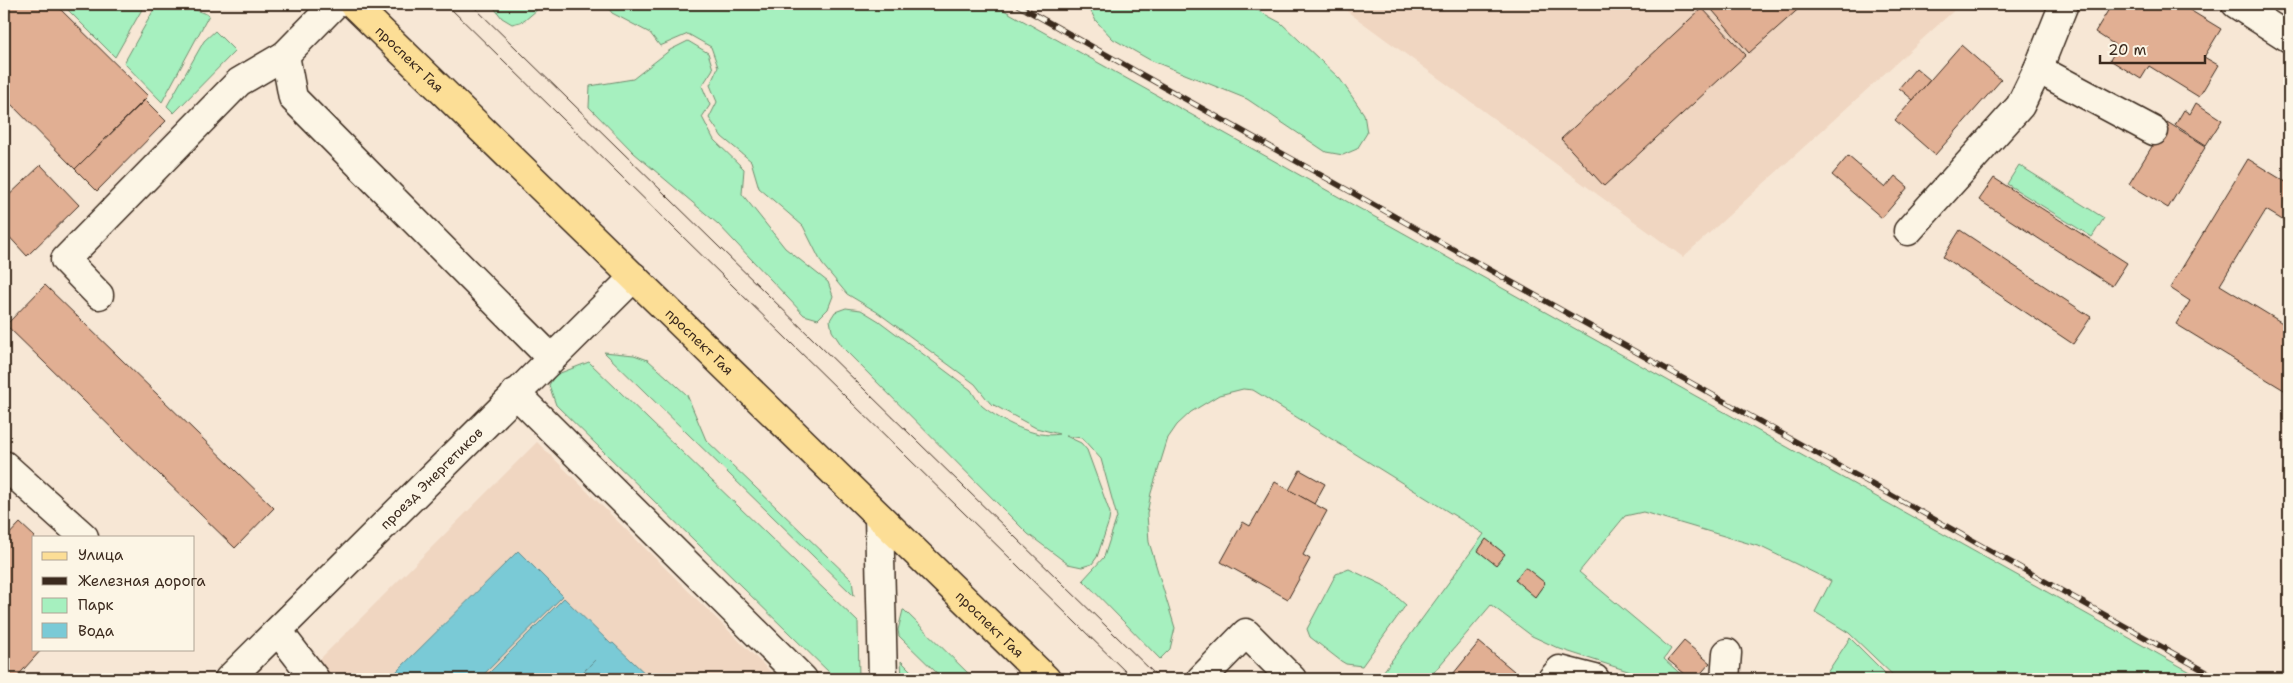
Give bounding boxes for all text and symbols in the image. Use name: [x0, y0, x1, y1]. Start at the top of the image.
street label: проспект Гая: [372, 22, 447, 96]
scale bar: [2100, 32, 2206, 64]
text: 20 m: [2108, 40, 2147, 60]
street label: проспект Гая: [662, 304, 738, 379]
street label: проезд Энергетиков: [376, 423, 486, 533]
legend: [32, 536, 195, 650]
text: Улица: [78, 545, 124, 565]
text: Железная дорога: [78, 571, 206, 591]
street label: проспект Гая: [952, 587, 1028, 662]
text: Парк: [78, 595, 114, 615]
text: Вода: [78, 621, 115, 641]

